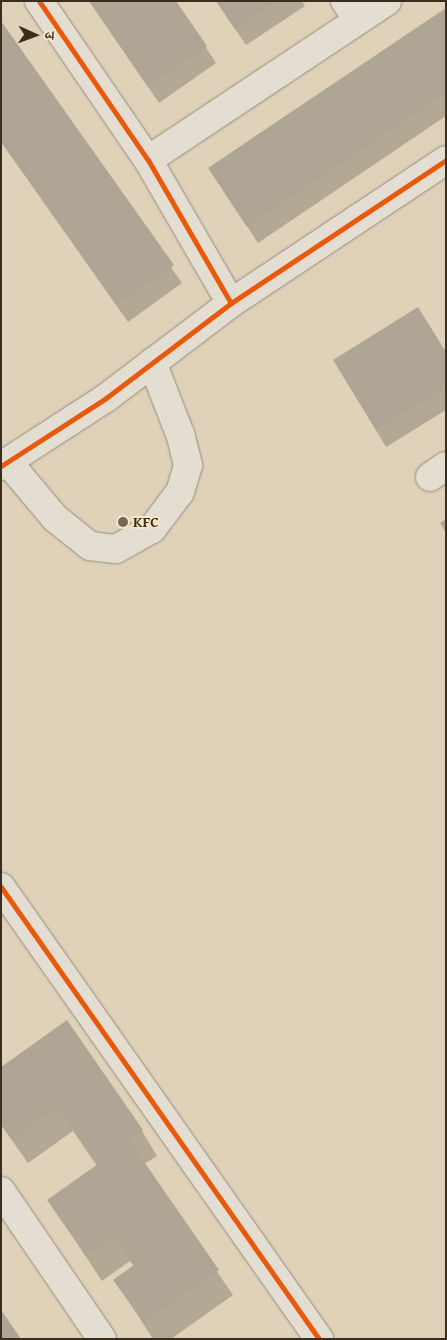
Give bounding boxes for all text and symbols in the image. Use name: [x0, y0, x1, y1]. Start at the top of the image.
north arrow: [10, 10, 60, 60]
text: उ: [40, 32, 60, 39]
place label: KFC: [133, 513, 159, 531]
marker: KFC: [117, 516, 129, 528]

